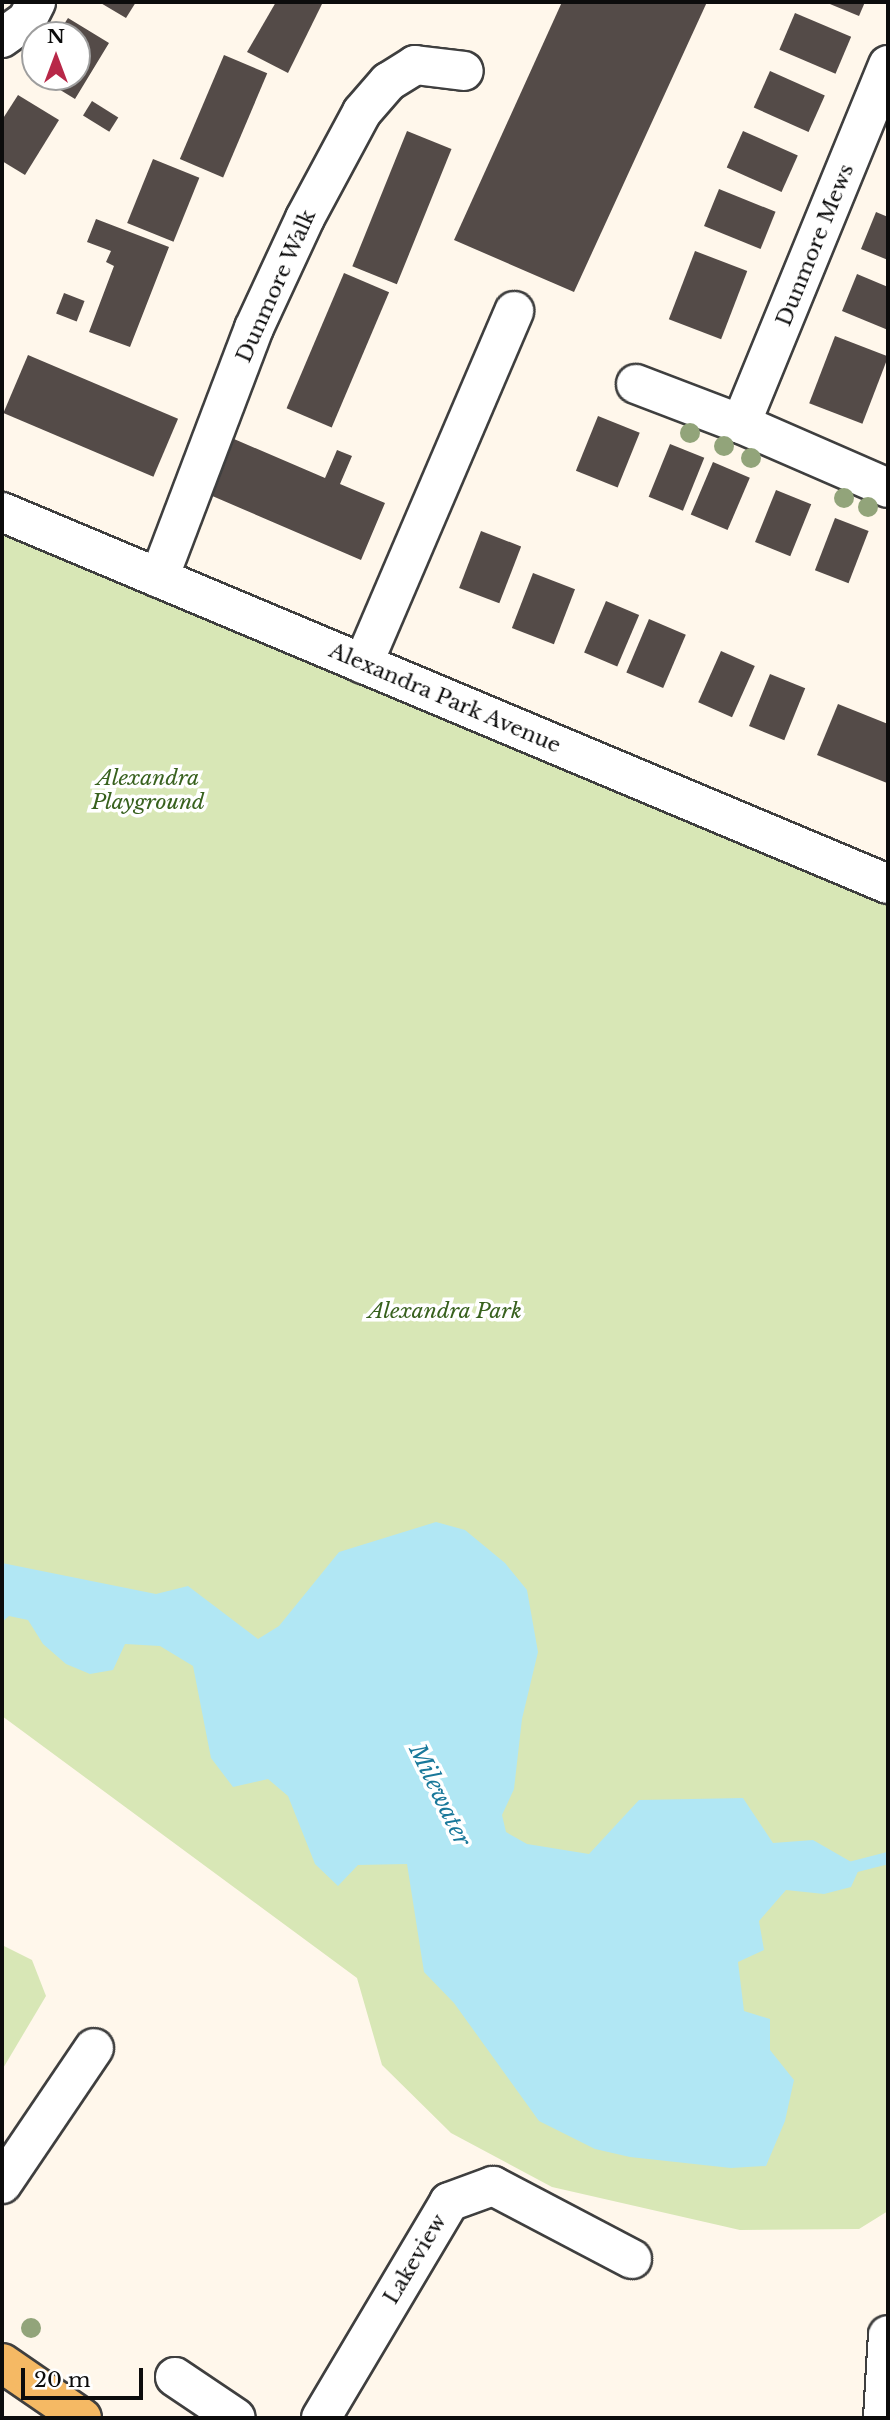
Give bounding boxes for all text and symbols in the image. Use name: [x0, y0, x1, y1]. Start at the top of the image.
north arrow: [21, 21, 91, 91]
text: N: [47, 25, 65, 48]
street label: Dunmore Mews: [771, 160, 859, 330]
street label: Dunmore Walk: [231, 205, 321, 367]
street label: Alexandra Park Avenue: [325, 637, 565, 759]
park label: Alexandra Playground: [91, 765, 205, 815]
park label: Alexandra Park: [368, 1298, 522, 1324]
water label: Milewater: [403, 1739, 477, 1851]
street label: Lakeview: [378, 2209, 452, 2309]
scale bar: [24, 2354, 147, 2398]
text: 20 m: [34, 2367, 91, 2393]

